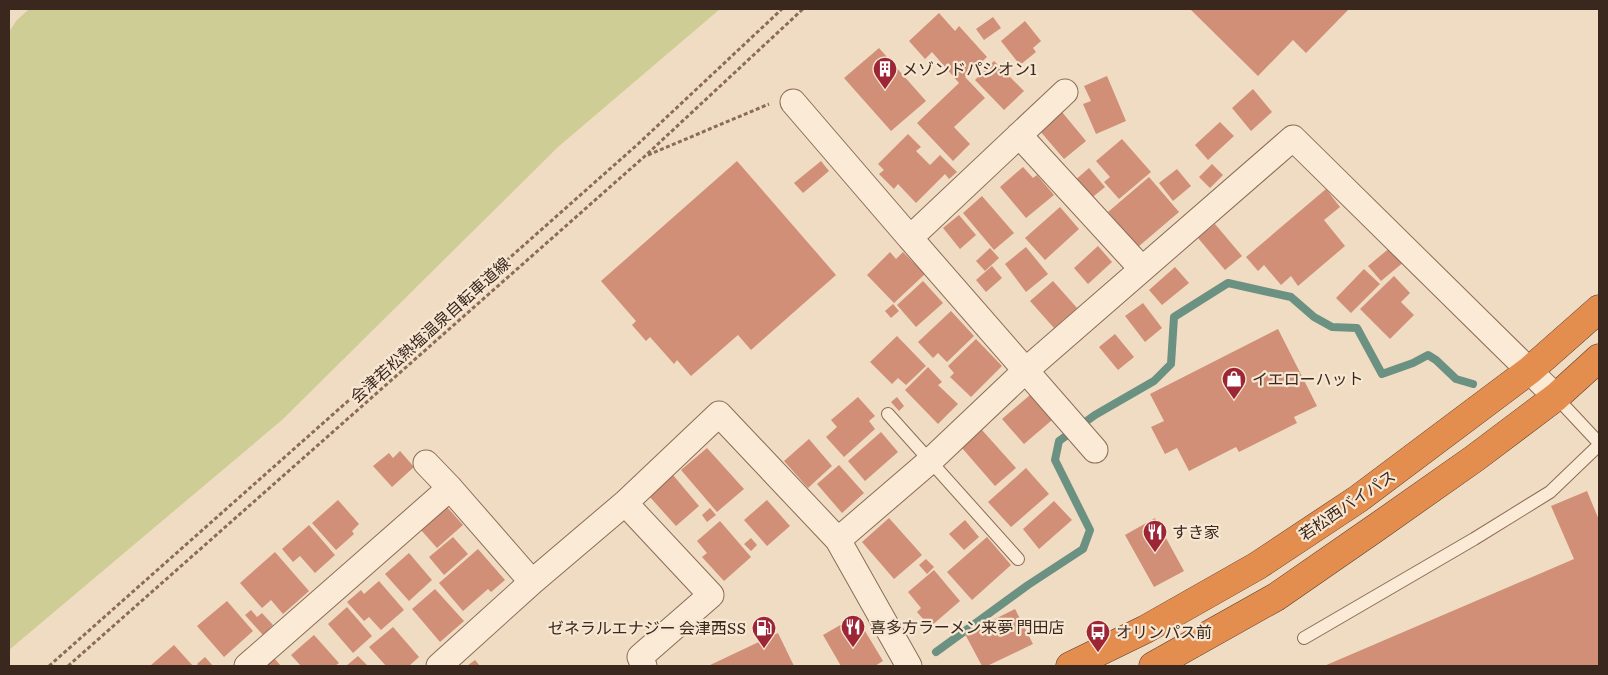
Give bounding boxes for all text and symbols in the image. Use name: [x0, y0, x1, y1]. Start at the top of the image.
building icon: メゾンドパシオン1: [872, 56, 898, 90]
place label: メゾンドパシオン1: [902, 56, 1037, 80]
street label: 会津若松熱塩温泉自転車道線: [344, 251, 515, 408]
shop icon: イエローハット: [1221, 366, 1247, 400]
place label: イエローハット: [1252, 366, 1364, 390]
street label: 若松西バイパス: [1293, 463, 1399, 545]
restaurant icon: すき家: [1142, 519, 1168, 553]
place label: すき家: [1172, 519, 1220, 543]
restaurant icon: 喜多方ラーメン来夢 門田店: [840, 614, 866, 648]
place label: 喜多方ラーメン来夢 門田店: [870, 614, 1065, 638]
place label: ゼネラルエナジー 会津西SS: [548, 615, 746, 639]
fuel station icon: ゼネラルエナジー 会津西SS: [751, 615, 777, 649]
bus stop icon: オリンパス前: [1085, 619, 1111, 653]
place label: オリンパス前: [1116, 619, 1212, 643]

